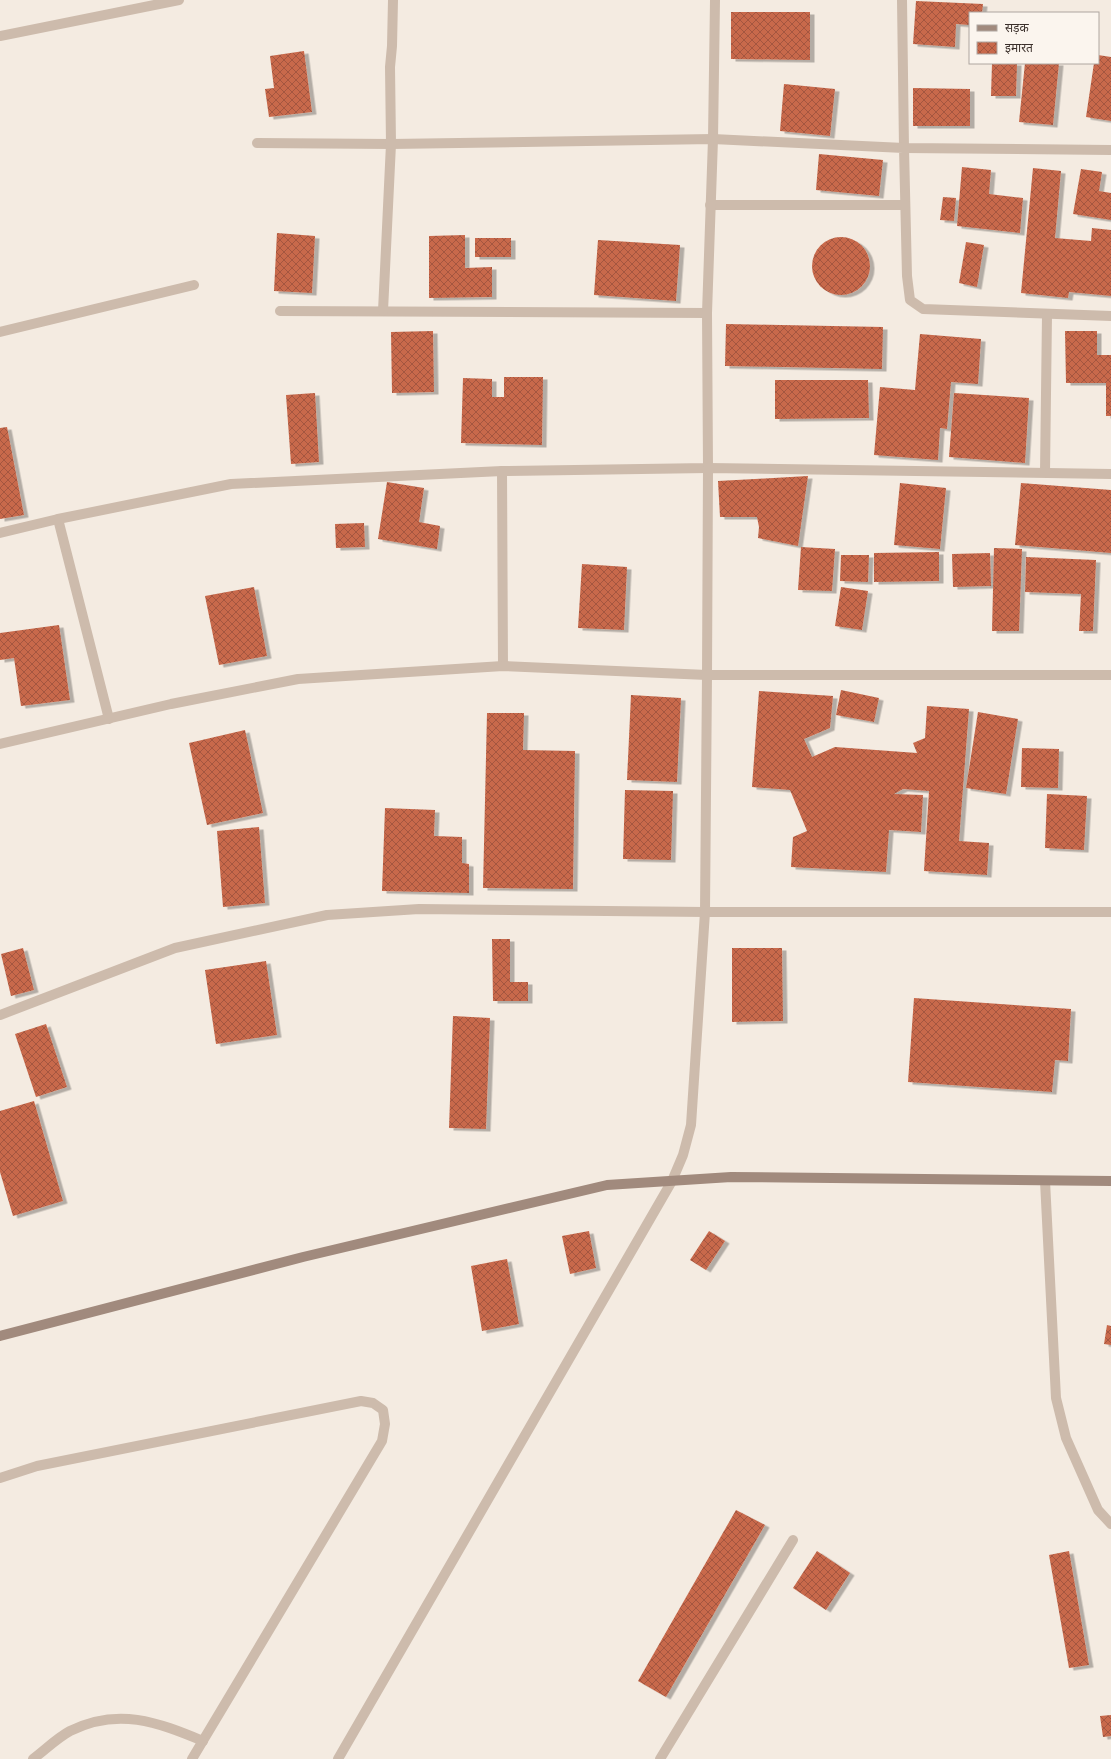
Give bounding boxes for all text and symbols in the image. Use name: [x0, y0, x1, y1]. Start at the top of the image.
legend: [969, 12, 1099, 64]
text: सड़क: [1005, 20, 1030, 35]
text: इमारत: [1005, 40, 1034, 55]

